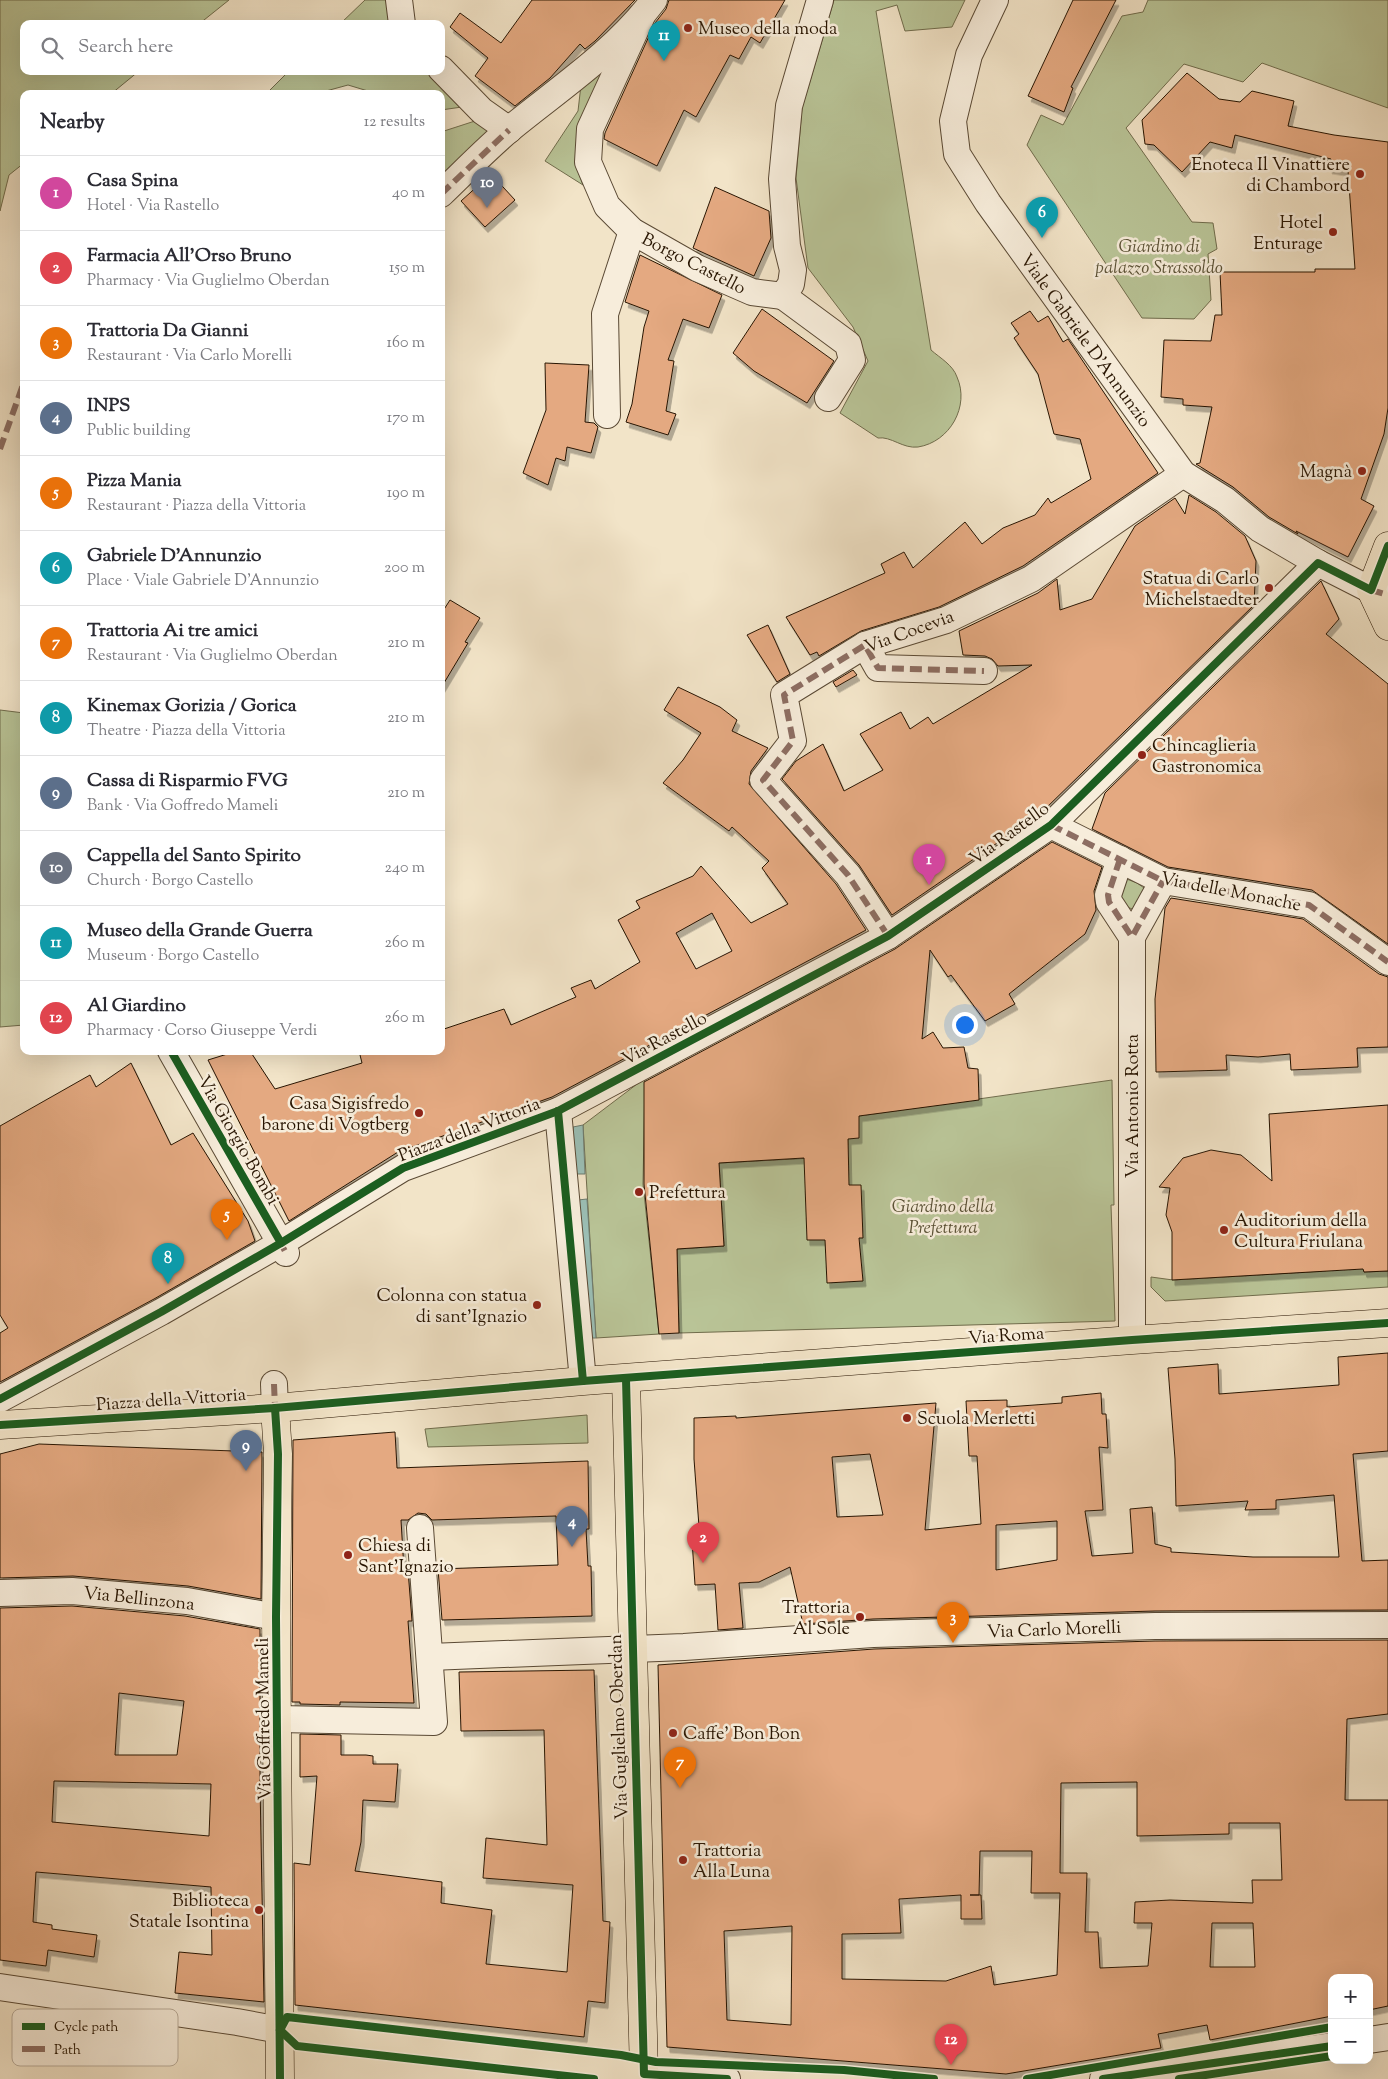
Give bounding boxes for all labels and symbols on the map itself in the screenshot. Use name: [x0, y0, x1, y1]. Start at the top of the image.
place label: Museo della moda: [698, 17, 837, 43]
pin: 11: [648, 20, 680, 61]
marker: Museo della moda: [682, 22, 694, 34]
place label: Enoteca Il Vinattiere di Chambord: [1191, 153, 1350, 200]
pin: 10: [471, 167, 503, 208]
marker: Enoteca Il Vinattiere di Chambord: [1354, 168, 1366, 180]
pin: 6: [1026, 197, 1058, 238]
place label: Hotel Enturage: [1253, 211, 1323, 258]
marker: Hotel Enturage: [1327, 226, 1339, 238]
street label: Borgo Castello: [636, 227, 750, 302]
park label: Giardino di palazzo Strassoldo: [1095, 235, 1223, 282]
street label: Viale Gabriele D'Annunzio: [1012, 249, 1156, 434]
place label: Magnà: [1300, 460, 1352, 486]
marker: Magnà: [1356, 465, 1368, 477]
place label: Statua di Carlo Michelstaedter: [1143, 567, 1259, 614]
marker: Statua di Carlo Michelstaedter: [1263, 582, 1275, 594]
street label: Via Cocevia: [861, 605, 958, 661]
place label: Chincaglieria Gastronomica: [1152, 734, 1262, 781]
marker: Chincaglieria Gastronomica: [1136, 749, 1148, 761]
street label: Via Rastello: [965, 797, 1056, 873]
pin: 1: [913, 844, 945, 885]
street label: Via delle Monache: [1158, 867, 1303, 919]
street label: Via Rastello: [618, 1006, 712, 1073]
your location: [952, 1012, 978, 1038]
street label: Via Antonio Rotta: [1121, 1034, 1147, 1178]
street label: Via Giorgio Bombi: [190, 1072, 285, 1210]
place label: Casa Sigisfredo barone di Vogtberg: [262, 1092, 409, 1139]
street label: Piazza della Vittoria: [395, 1092, 545, 1170]
marker: Casa Sigisfredo barone di Vogtberg: [413, 1107, 425, 1119]
place label: Prefettura: [649, 1181, 726, 1207]
marker: Prefettura: [633, 1186, 645, 1198]
park label: Giardino della Prefettura: [892, 1195, 994, 1242]
pin: 5: [211, 1199, 243, 1240]
place label: Auditorium della Cultura Friulana: [1234, 1209, 1367, 1256]
marker: Auditorium della Cultura Friulana: [1218, 1224, 1230, 1236]
pin: 8: [152, 1243, 184, 1284]
place label: Colonna con statua di sant'Ignazio: [377, 1284, 527, 1331]
marker: Colonna con statua di sant'Ignazio: [531, 1299, 543, 1311]
street label: Via Roma: [967, 1321, 1045, 1353]
street label: Piazza della Vittoria: [95, 1383, 247, 1419]
place label: Scuola Merletti: [917, 1407, 1035, 1433]
marker: Scuola Merletti: [901, 1412, 913, 1424]
pin: 9: [230, 1430, 262, 1471]
pin: 4: [556, 1506, 588, 1547]
pin: 2: [687, 1522, 719, 1563]
place label: Chiesa di Sant'Ignazio: [358, 1534, 454, 1581]
marker: Chiesa di Sant'Ignazio: [342, 1549, 354, 1561]
street label: Via Bellinzona: [82, 1581, 196, 1619]
place label: Trattoria Al Sole: [782, 1596, 850, 1643]
pin: 3: [937, 1602, 969, 1643]
marker: Trattoria Al Sole: [854, 1611, 866, 1623]
street label: Via Carlo Morelli: [986, 1616, 1122, 1646]
street label: Via Guglielmo Oberdan: [604, 1633, 636, 1820]
street label: Via Goffredo Mameli: [251, 1637, 279, 1801]
place label: Caffe' Bon Bon: [683, 1722, 801, 1748]
marker: Caffe' Bon Bon: [667, 1727, 679, 1739]
pin: 7: [664, 1747, 696, 1788]
place label: Trattoria Alla Luna: [693, 1839, 770, 1886]
marker: Trattoria Alla Luna: [677, 1854, 689, 1866]
place label: Biblioteca Statale Isontina: [129, 1889, 249, 1936]
marker: Biblioteca Statale Isontina: [253, 1904, 265, 1916]
legend: [12, 2009, 178, 2066]
text: Cycle path: [54, 2018, 118, 2038]
pin: 12: [935, 2024, 967, 2065]
text: Path: [54, 2041, 81, 2061]

